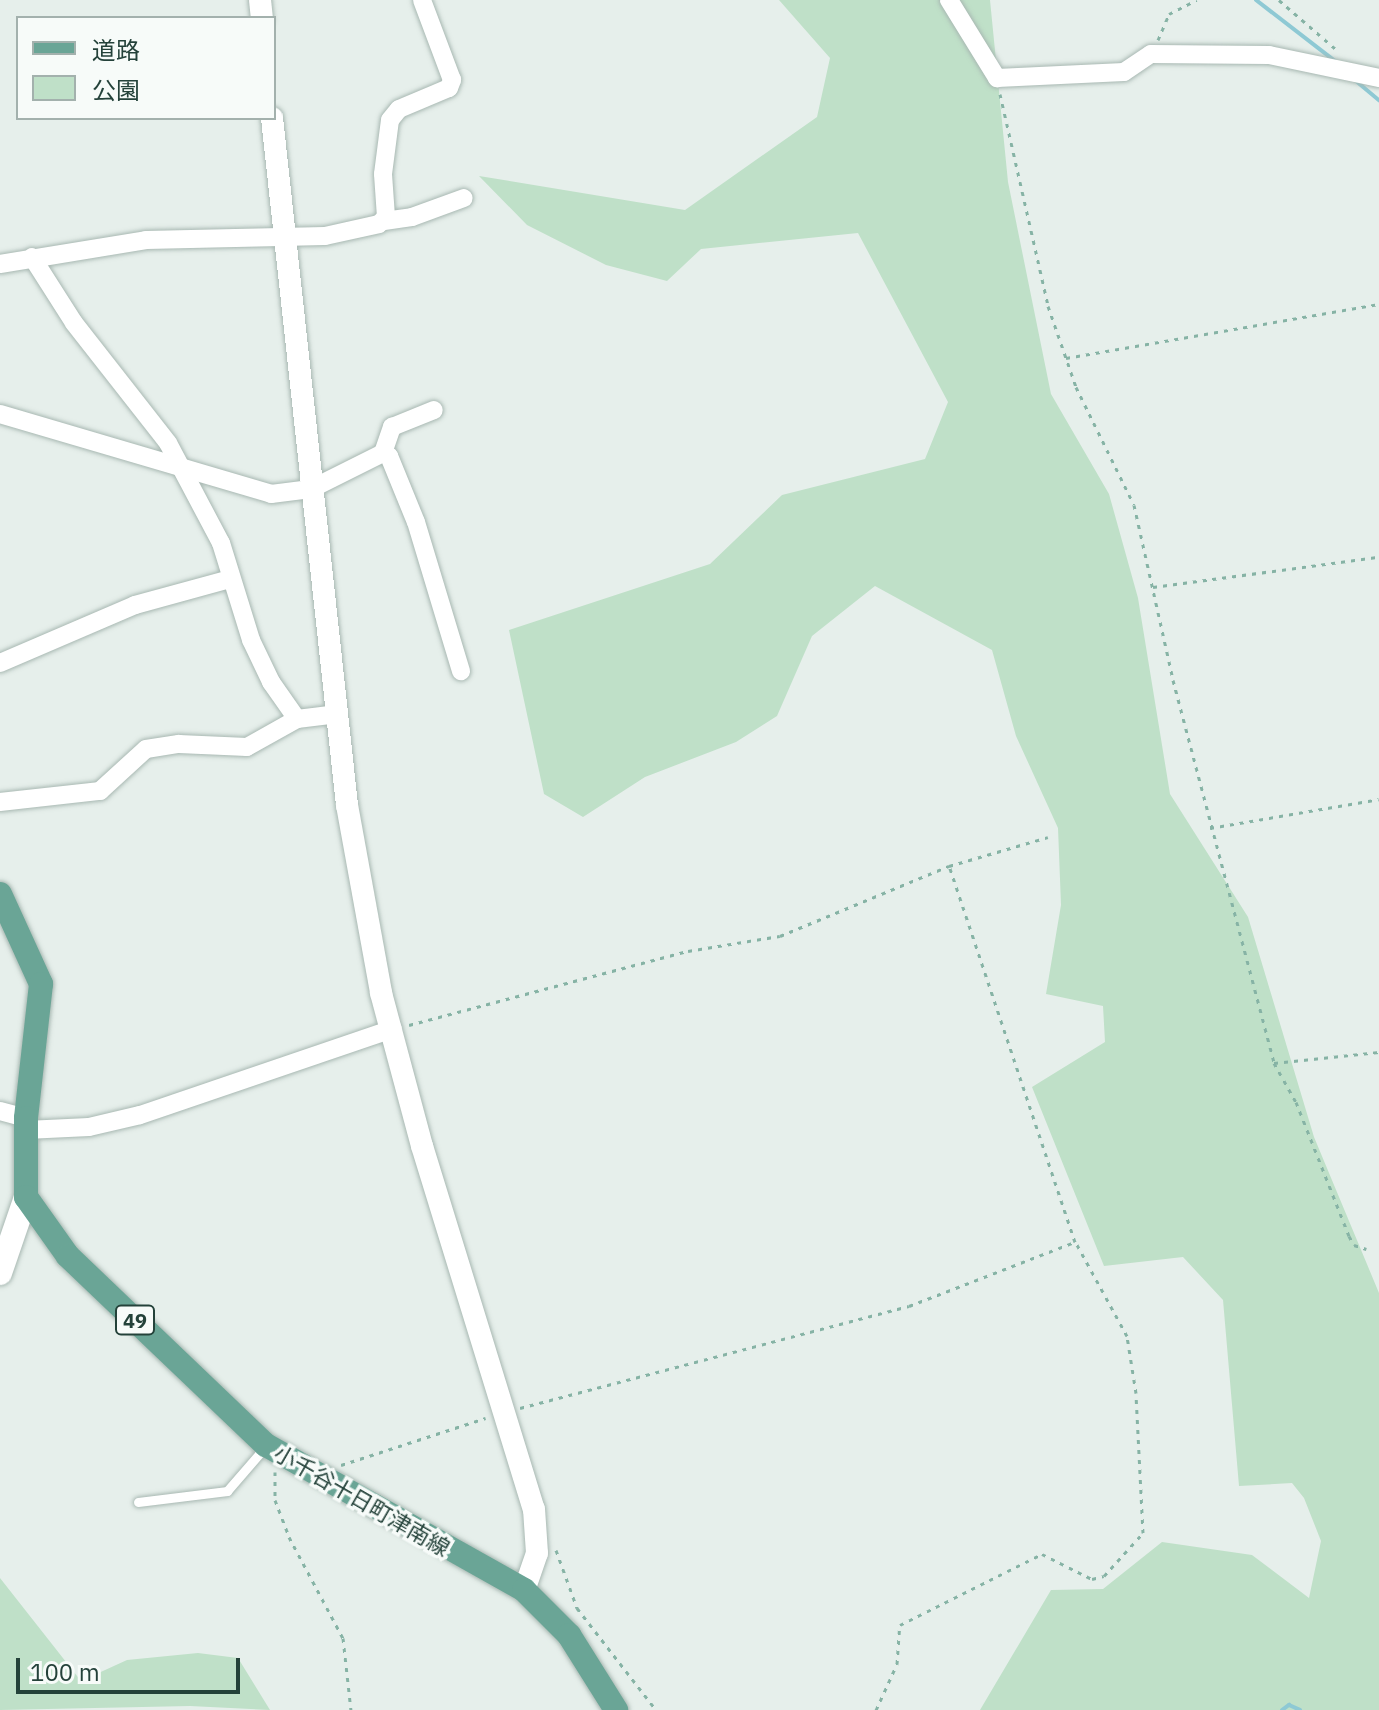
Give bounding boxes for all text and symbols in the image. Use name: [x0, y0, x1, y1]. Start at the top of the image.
legend: [16, 16, 276, 120]
text: 道路: [92, 34, 140, 66]
text: 公園: [92, 74, 140, 106]
road number: 49: [115, 1304, 155, 1336]
street label: 小千谷十日町津南線: [270, 1439, 454, 1561]
scale bar: [20, 1642, 244, 1692]
text: 100 m: [30, 1656, 100, 1688]

